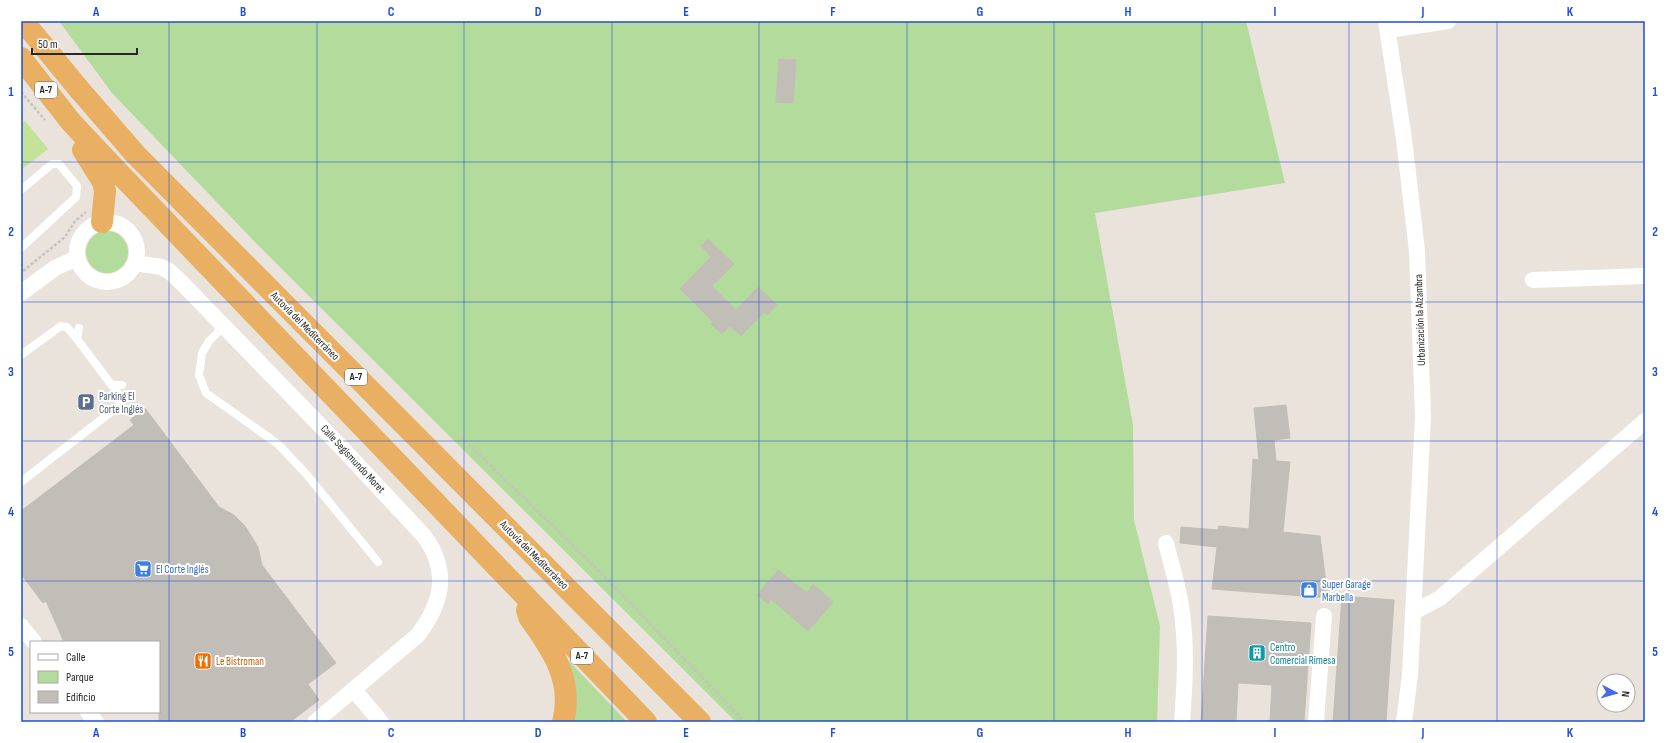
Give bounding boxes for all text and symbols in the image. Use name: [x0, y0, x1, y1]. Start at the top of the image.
text: A: [92, 4, 100, 20]
text: B: [240, 4, 246, 20]
text: C: [388, 4, 395, 20]
text: D: [535, 4, 542, 20]
text: E: [683, 4, 689, 20]
text: F: [830, 4, 836, 20]
text: G: [977, 4, 984, 20]
text: H: [1125, 4, 1132, 20]
text: I: [1274, 4, 1277, 20]
text: J: [1421, 4, 1425, 20]
text: K: [1567, 4, 1574, 20]
scale bar: [32, 30, 137, 56]
text: 50 m: [38, 37, 58, 52]
road number: A-7: [35, 82, 57, 98]
text: 1: [8, 84, 14, 100]
text: 1: [1652, 84, 1658, 100]
text: 2: [8, 224, 14, 240]
text: 2: [1652, 224, 1658, 240]
street label: Urbanización la Alzambra: [1412, 274, 1428, 366]
street label: Autovía del Mediterráneo: [267, 288, 342, 363]
text: 3: [8, 364, 14, 380]
text: 3: [1652, 364, 1658, 380]
road number: A-7: [345, 369, 367, 385]
place label: Parking El Corte Inglés: [99, 390, 143, 416]
parking icon: Parking El Corte Inglés: [76, 392, 96, 412]
street label: Calle Segismundo Moret: [318, 422, 388, 496]
text: 4: [8, 504, 14, 520]
text: 4: [1652, 504, 1658, 520]
street label: Autovía del Mediterráneo: [496, 517, 571, 592]
supermarket icon: El Corte Inglés: [133, 559, 153, 579]
place label: El Corte Inglés: [156, 563, 209, 576]
place label: Super Garage Marbella: [1322, 578, 1371, 604]
shop icon: Super Garage Marbella: [1299, 580, 1319, 600]
legend: [30, 641, 160, 713]
place label: Centro Comercial Rimesa: [1270, 641, 1336, 667]
building icon: Centro Comercial Rimesa: [1247, 643, 1267, 663]
text: 5: [8, 644, 14, 660]
text: 5: [1652, 644, 1658, 660]
road number: A-7: [571, 648, 593, 664]
text: Calle: [66, 650, 86, 665]
restaurant icon: Le Bistroman: [193, 651, 213, 671]
place label: Le Bistroman: [216, 655, 264, 668]
text: Parque: [66, 670, 94, 685]
north arrow: [1596, 673, 1636, 713]
text: Edificio: [66, 690, 95, 705]
text: N: [1619, 690, 1632, 698]
text: A: [92, 725, 100, 741]
text: B: [240, 725, 246, 741]
text: C: [388, 725, 395, 741]
text: D: [535, 725, 542, 741]
text: E: [683, 725, 689, 741]
text: F: [830, 725, 836, 741]
text: G: [977, 725, 984, 741]
text: H: [1125, 725, 1132, 741]
text: I: [1274, 725, 1277, 741]
text: J: [1421, 725, 1425, 741]
text: K: [1567, 725, 1574, 741]

